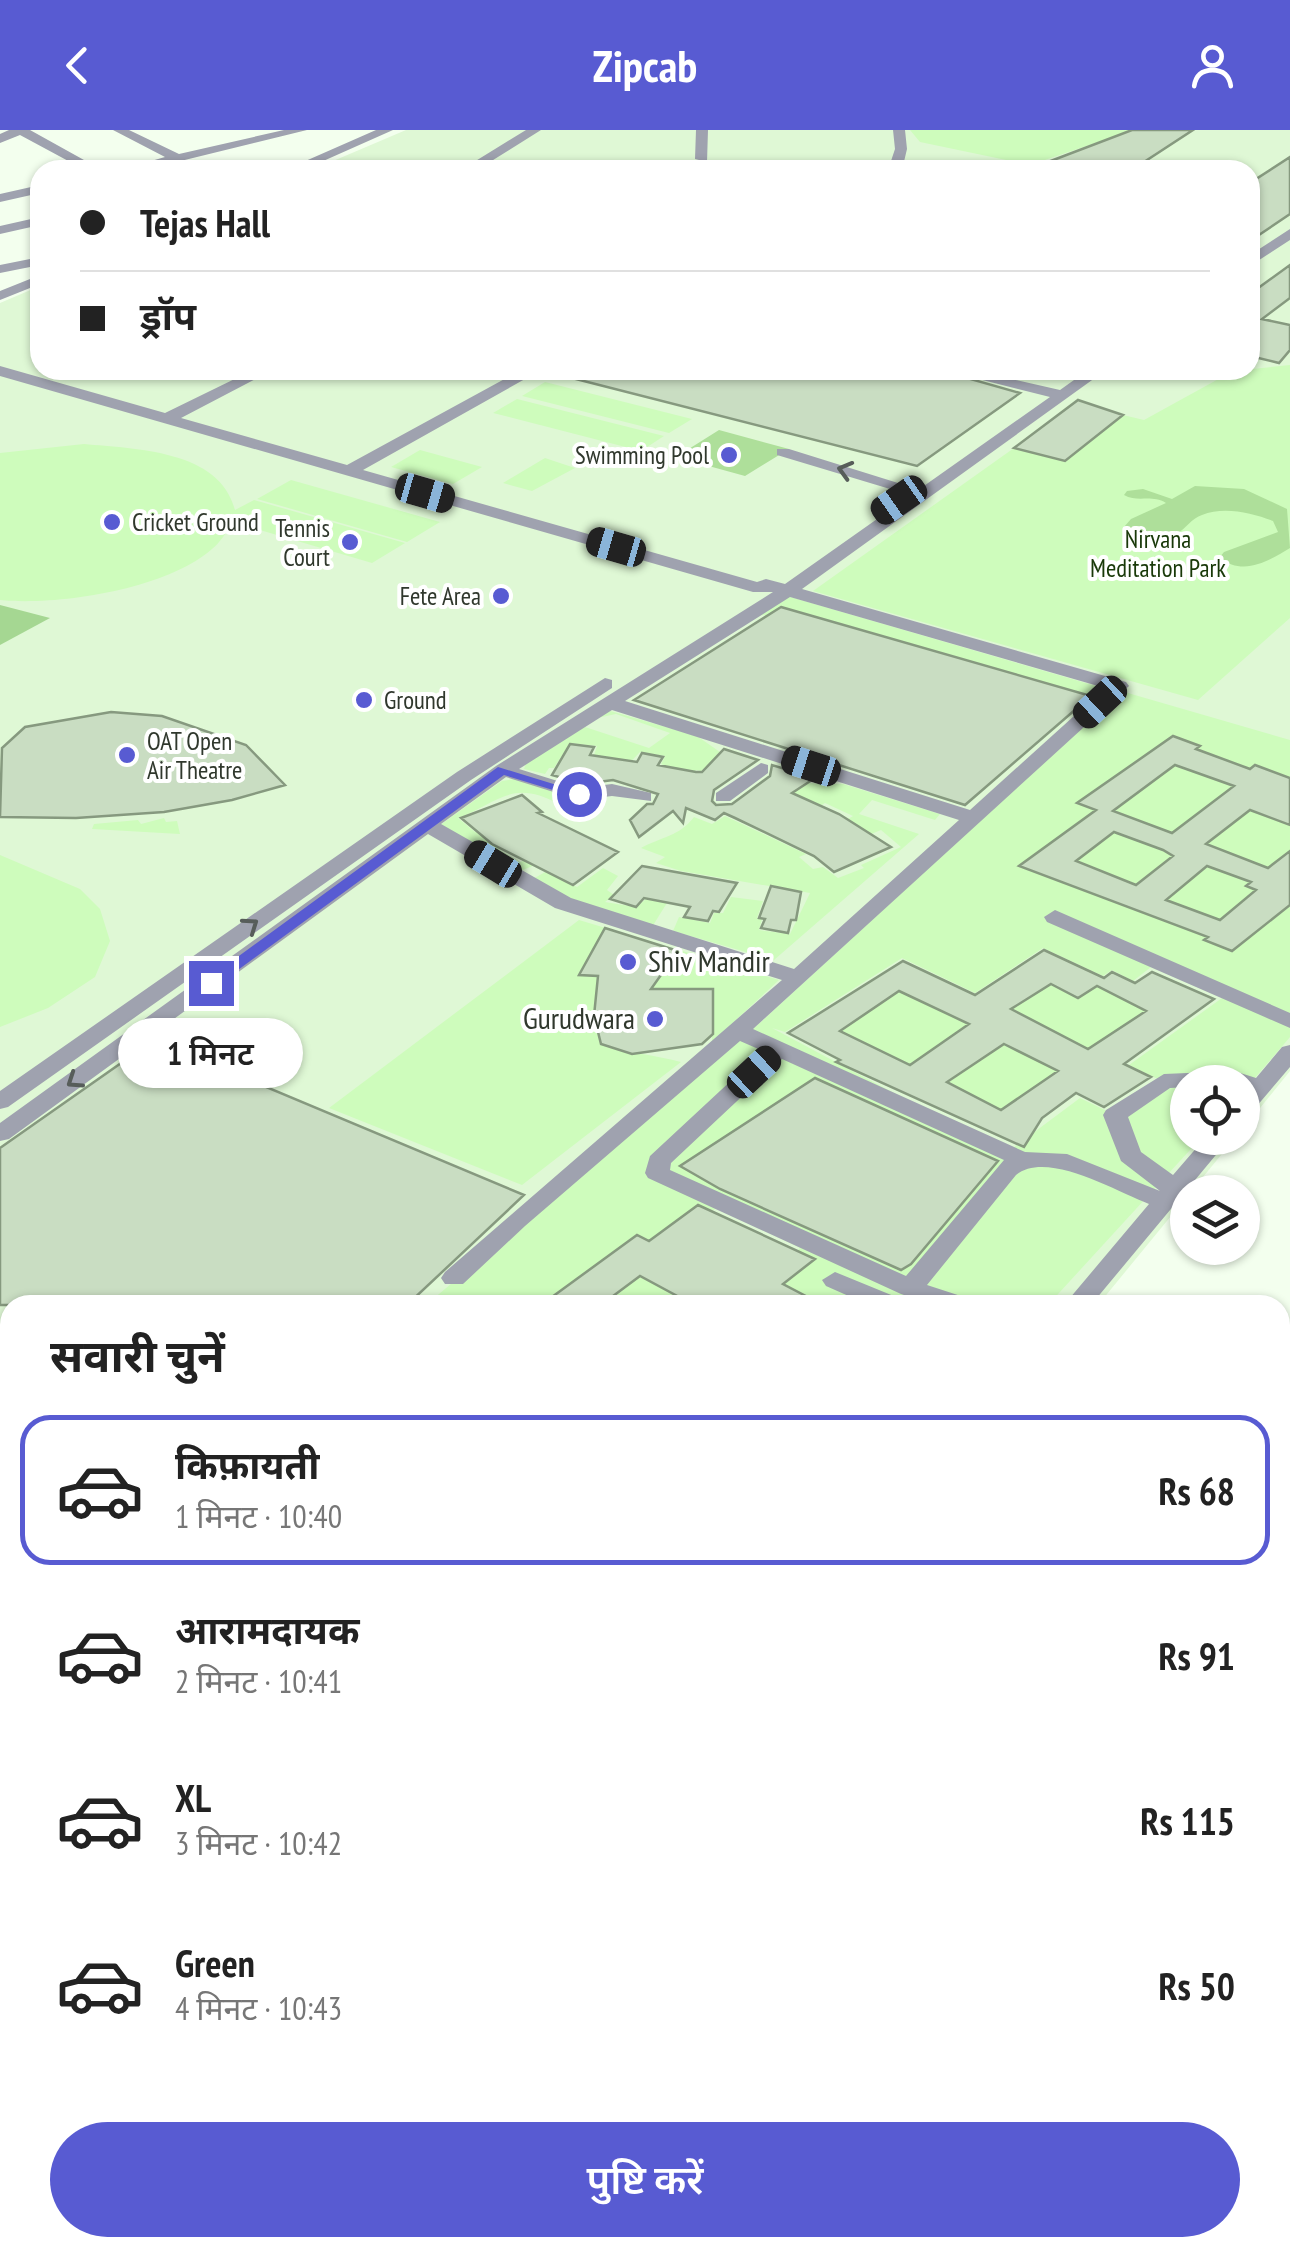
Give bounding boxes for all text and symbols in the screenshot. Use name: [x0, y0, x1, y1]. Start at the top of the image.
text: Zipcab: [593, 36, 697, 94]
icon: back: [50, 38, 105, 93]
icon: person: [1185, 38, 1240, 93]
text: Tejas Hall: [140, 198, 270, 247]
text: ड्रॉप: [140, 291, 196, 340]
place label: Swimming Pool: [575, 439, 709, 471]
marker: Swimming Pool: [718, 444, 740, 466]
one-way arrow: [837, 461, 854, 482]
car: [392, 470, 458, 516]
car: [866, 471, 932, 529]
place label: Cricket Ground: [132, 506, 259, 538]
marker: Cricket Ground: [101, 511, 123, 533]
place label: Tennis Court: [275, 512, 330, 573]
park label: Nirvana Meditation Park: [1090, 523, 1226, 584]
car: [583, 524, 649, 570]
marker: Tennis Court: [339, 531, 361, 553]
place label: Fete Area: [400, 580, 481, 612]
marker: Fete Area: [490, 585, 512, 607]
car: [1068, 671, 1132, 733]
place label: Ground: [384, 684, 447, 716]
marker: Ground: [353, 689, 375, 711]
place label: OAT Open Air Theatre: [147, 725, 242, 786]
car: [778, 742, 844, 790]
marker: OAT Open Air Theatre: [116, 744, 138, 766]
route start: [557, 772, 602, 817]
car: [460, 836, 526, 892]
one-way arrow: [240, 919, 259, 937]
place label: Shiv Mandir: [648, 941, 770, 980]
marker: Shiv Mandir: [617, 951, 639, 973]
route end: [189, 961, 234, 1006]
place label: Gurudwara: [523, 998, 635, 1037]
marker: Gurudwara: [644, 1008, 666, 1030]
callout: 1 मिनट: [119, 1018, 304, 1088]
text: 1 मिनट: [167, 1032, 254, 1074]
car: [722, 1041, 786, 1103]
map controls: [1170, 1065, 1260, 1265]
button: locate: [1170, 1065, 1260, 1155]
one-way arrow: [67, 1069, 85, 1088]
button: layers: [1170, 1175, 1260, 1265]
text: सवारी चुनें: [50, 1326, 225, 1384]
text: किफ़ायती: [175, 1440, 319, 1489]
icon: car: [55, 1445, 145, 1535]
text: Rs 68: [1158, 1466, 1235, 1515]
text: 1 मिनट · 10:40: [175, 1495, 342, 1537]
text: आरामदायक: [175, 1605, 359, 1654]
icon: car: [55, 1610, 145, 1700]
text: Rs 91: [1158, 1631, 1235, 1680]
text: 2 मिनट · 10:41: [175, 1660, 342, 1702]
text: XL: [175, 1773, 211, 1822]
icon: car: [55, 1775, 145, 1865]
text: Rs 115: [1140, 1796, 1235, 1845]
text: 3 मिनट · 10:42: [175, 1822, 342, 1864]
text: Green: [175, 1938, 255, 1987]
icon: car: [55, 1940, 145, 2030]
text: Rs 50: [1158, 1961, 1235, 2010]
text: 4 मिनट · 10:43: [175, 1987, 342, 2029]
button: पुष्टि करें: [50, 2122, 1240, 2237]

